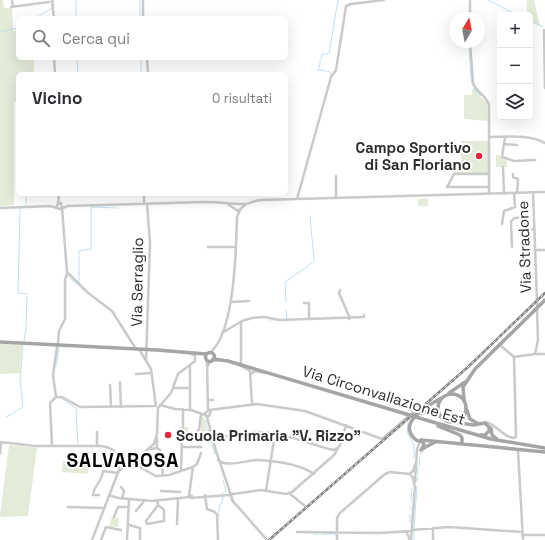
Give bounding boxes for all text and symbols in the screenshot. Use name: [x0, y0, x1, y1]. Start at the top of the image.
north arrow: [449, 12, 485, 48]
map controls: [497, 12, 533, 120]
button: +: [497, 12, 533, 48]
search box: [16, 16, 288, 60]
icon: search: [30, 27, 52, 49]
text: Cerca qui: [62, 29, 130, 48]
button: −: [497, 48, 533, 84]
button: layers: [497, 84, 533, 120]
text: Vicino: [32, 87, 82, 109]
text: 0 risultati: [212, 90, 272, 107]
place label: Campo Sportivo di San Floriano: [355, 138, 471, 174]
marker: Campo Sportivo di San Floriano: [474, 151, 484, 161]
street label: Via Stradone: [513, 200, 535, 293]
street label: Via Serraglio: [127, 237, 147, 327]
street label: Via Circonvallazione Est: [300, 361, 468, 429]
place label: Scuola Primaria "V. Rizzo": [176, 426, 361, 445]
marker: Scuola Primaria "V. Rizzo": [163, 430, 173, 440]
district label: SALVAROSA: [67, 448, 179, 473]

